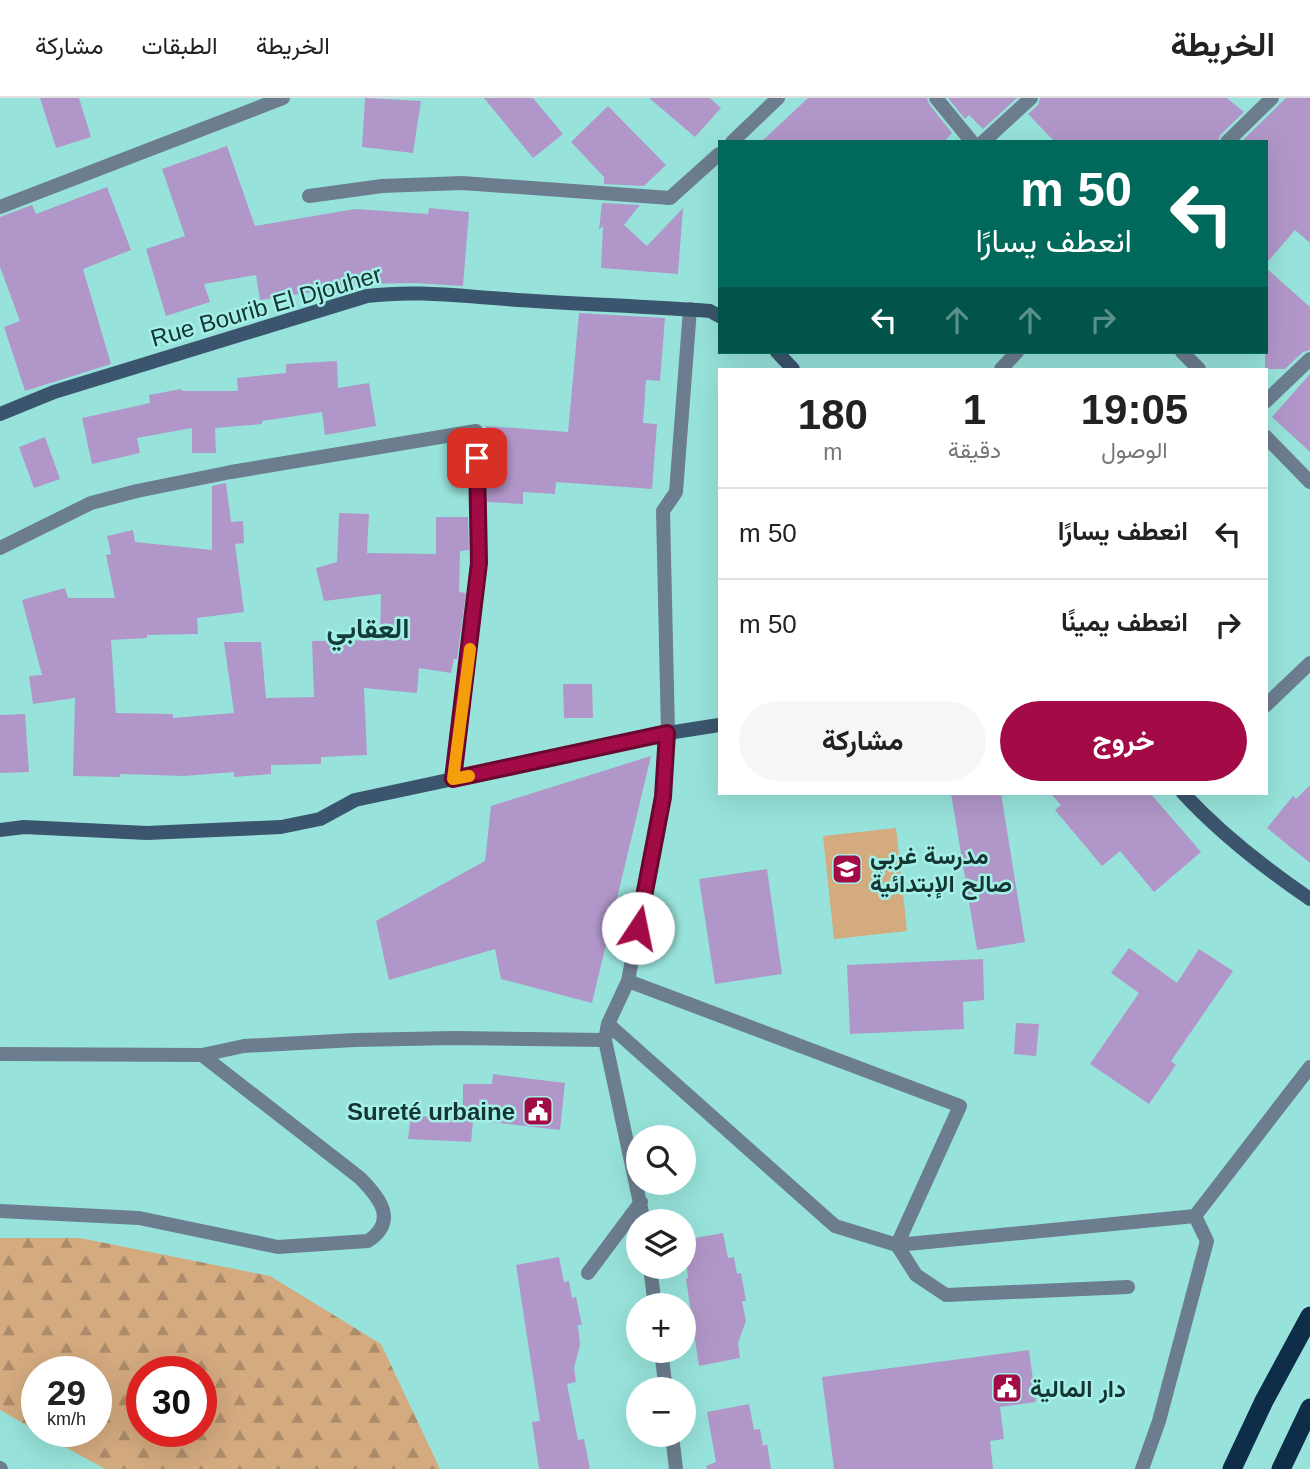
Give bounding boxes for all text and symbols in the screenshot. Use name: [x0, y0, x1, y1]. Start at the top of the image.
text: الخريطة: [1171, 26, 1275, 63]
text: مشاركة: [35, 32, 103, 59]
text: الطبقات: [141, 32, 218, 59]
text: الخريطة: [256, 32, 330, 59]
text: 50 m: [1020, 162, 1132, 216]
icon: left: [1156, 168, 1247, 259]
text: انعطف يسارًا: [975, 223, 1132, 259]
street label: Rue Bourib El Djouher: [148, 260, 384, 352]
icon: left: [865, 301, 903, 339]
icon: ahead: [938, 301, 976, 339]
icon: ahead: [1011, 301, 1049, 339]
icon: right: [1084, 301, 1122, 339]
text: 1: [963, 386, 986, 433]
text: 19:05: [1081, 386, 1188, 433]
text: 180: [798, 391, 868, 438]
pin: [447, 428, 507, 488]
text: دقيقة: [948, 437, 1001, 463]
text: الوصول: [1101, 437, 1168, 463]
icon: arrive: [458, 439, 496, 477]
text: m: [823, 439, 842, 465]
icon: left: [1209, 515, 1247, 553]
text: انعطف يسارًا: [1058, 516, 1188, 546]
text: 50 m: [739, 518, 797, 548]
icon: right: [1209, 606, 1247, 644]
text: انعطف يمينًا: [1061, 607, 1188, 637]
text: 50 m: [739, 609, 797, 639]
district label: العقابي: [327, 613, 409, 652]
button: مشاركة: [739, 701, 986, 781]
button: خروج: [1000, 701, 1247, 781]
place label: مدرسة غربي صالح الإبتدائية: [870, 842, 1012, 901]
school or university icon: مدرسة غربي صالح الإبتدائية: [830, 852, 864, 886]
position arrow: [601, 891, 675, 965]
public building icon: Sureté urbaine: [521, 1094, 555, 1128]
place label: Sureté urbaine: [347, 1098, 515, 1125]
map controls: [626, 1125, 696, 1447]
button: search: [626, 1125, 696, 1195]
button: layers: [626, 1209, 696, 1279]
button: +: [626, 1293, 696, 1363]
speed limit sign: 30: [126, 1356, 217, 1447]
public building icon: دار المالية: [990, 1371, 1024, 1405]
text: 29: [47, 1373, 86, 1412]
place label: دار المالية: [1030, 1375, 1126, 1404]
button: −: [626, 1377, 696, 1447]
text: km/h: [47, 1409, 86, 1429]

